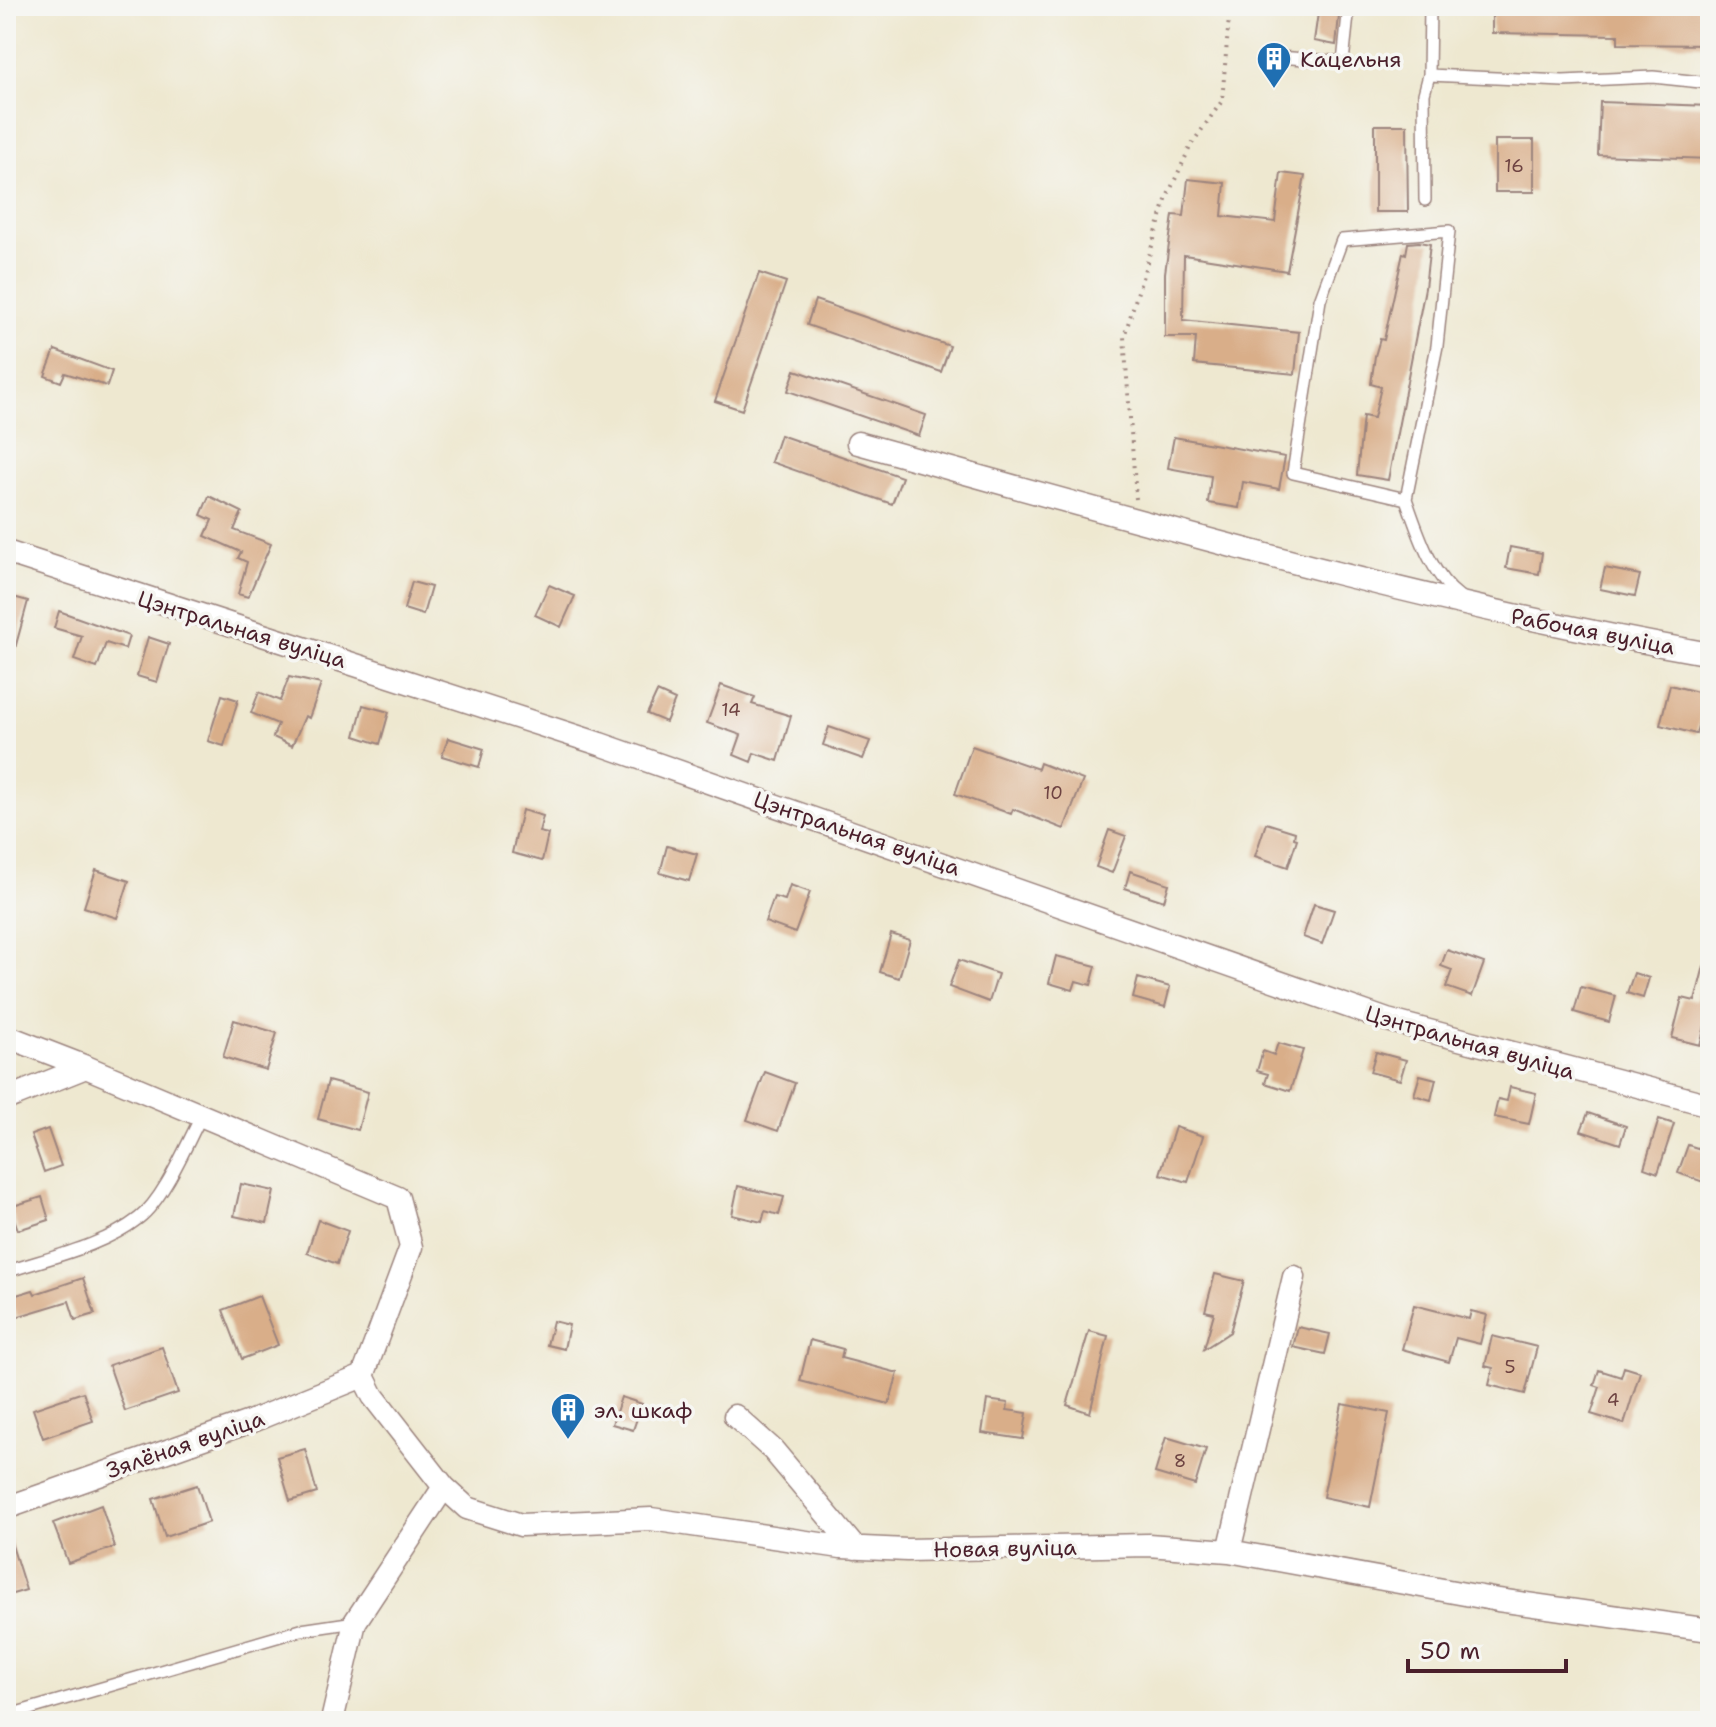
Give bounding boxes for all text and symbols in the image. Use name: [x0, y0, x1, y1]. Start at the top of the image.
building icon: Кацельня: [1255, 40, 1293, 90]
place label: Кацельня: [1300, 45, 1402, 74]
house number: 16: [1504, 154, 1524, 178]
street label: Цэнтральная вуліца: [134, 584, 350, 675]
street label: Рабочая вуліца: [1508, 601, 1678, 662]
house number: 14: [721, 698, 741, 722]
house number: 10: [1043, 781, 1063, 805]
street label: Цэнтральная вуліца: [750, 784, 964, 883]
street label: Цэнтральная вуліца: [1362, 999, 1578, 1086]
house number: 5: [1504, 1355, 1516, 1379]
house number: 4: [1607, 1388, 1619, 1412]
building icon: эл. шкаф: [549, 1391, 587, 1441]
place label: эл. шкаф: [594, 1396, 692, 1425]
street label: Зялёная вуліца: [102, 1404, 268, 1485]
house number: 8: [1174, 1449, 1186, 1473]
street label: Новая вуліца: [933, 1533, 1077, 1564]
scale bar: [1408, 1623, 1566, 1673]
text: 50 m: [1420, 1635, 1480, 1667]

